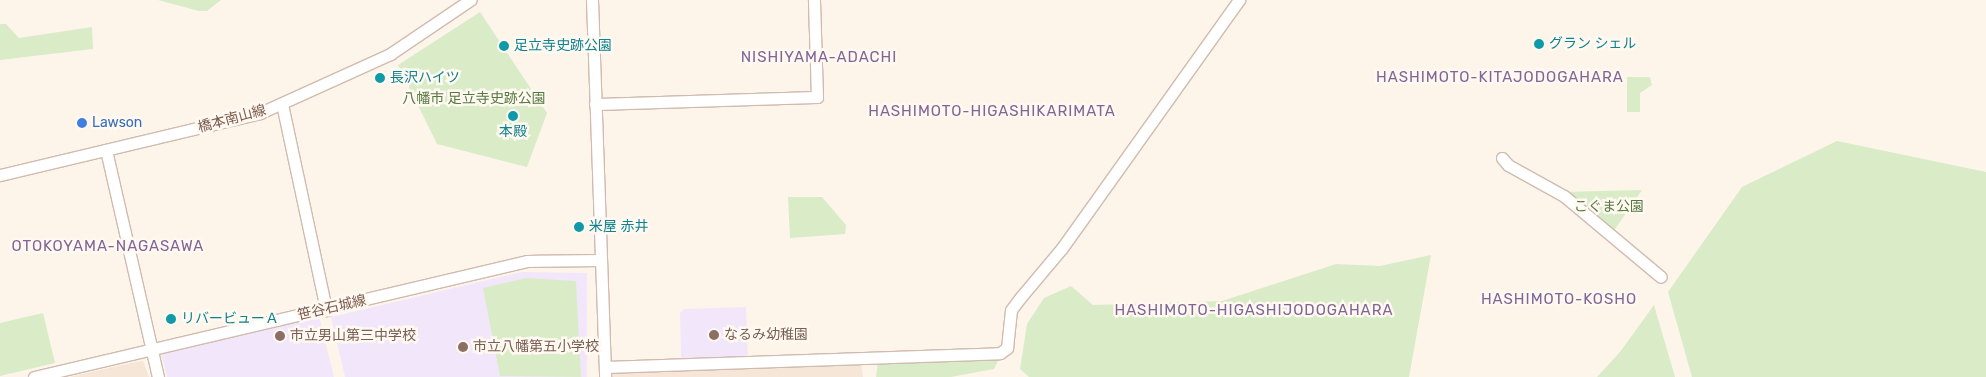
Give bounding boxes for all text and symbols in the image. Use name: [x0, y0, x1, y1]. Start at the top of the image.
place label: グラン シェル: [1549, 36, 1636, 52]
place label: 足立寺史跡公園: [514, 38, 612, 54]
marker: グラン シェル: [1533, 38, 1545, 50]
marker: 足立寺史跡公園: [498, 40, 510, 52]
district label: NISHIYAMA-ADACHI: [739, 49, 899, 67]
district label: HASHIMOTO-KITAJODOGAHARA: [1373, 69, 1627, 87]
place label: 長沢ハイツ: [390, 70, 460, 86]
marker: 長沢ハイツ: [374, 72, 386, 84]
park label: 八幡市 足立寺史跡公園: [402, 91, 546, 107]
street label: 橋本南山線: [196, 102, 268, 136]
district label: HASHIMOTO-HIGASHIKARIMATA: [865, 103, 1119, 121]
marker: 本殿: [507, 110, 519, 122]
place label: Lawson: [92, 115, 142, 131]
marker: Lawson: [76, 117, 88, 129]
place label: 本殿: [499, 124, 527, 140]
park label: こぐま公園: [1574, 199, 1644, 215]
place label: 米屋 赤井: [589, 219, 648, 235]
marker: 米屋 赤井: [573, 221, 585, 233]
district label: OTOKOYAMA-NAGASAWA: [9, 238, 207, 256]
district label: HASHIMOTO-KOSHO: [1479, 291, 1639, 309]
street label: 笹谷石城線: [296, 292, 368, 324]
district label: HASHIMOTO-HIGASHIJODOGAHARA: [1111, 302, 1397, 320]
place label: リバービューＡ: [181, 311, 279, 327]
marker: リバービューＡ: [165, 313, 177, 325]
place label: なるみ幼稚園: [724, 327, 808, 343]
place label: 市立男山第三中学校: [290, 328, 416, 344]
marker: なるみ幼稚園: [708, 329, 720, 341]
marker: 市立男山第三中学校: [274, 330, 286, 342]
place label: 市立八幡第五小学校: [473, 339, 599, 355]
marker: 市立八幡第五小学校: [457, 341, 469, 353]

